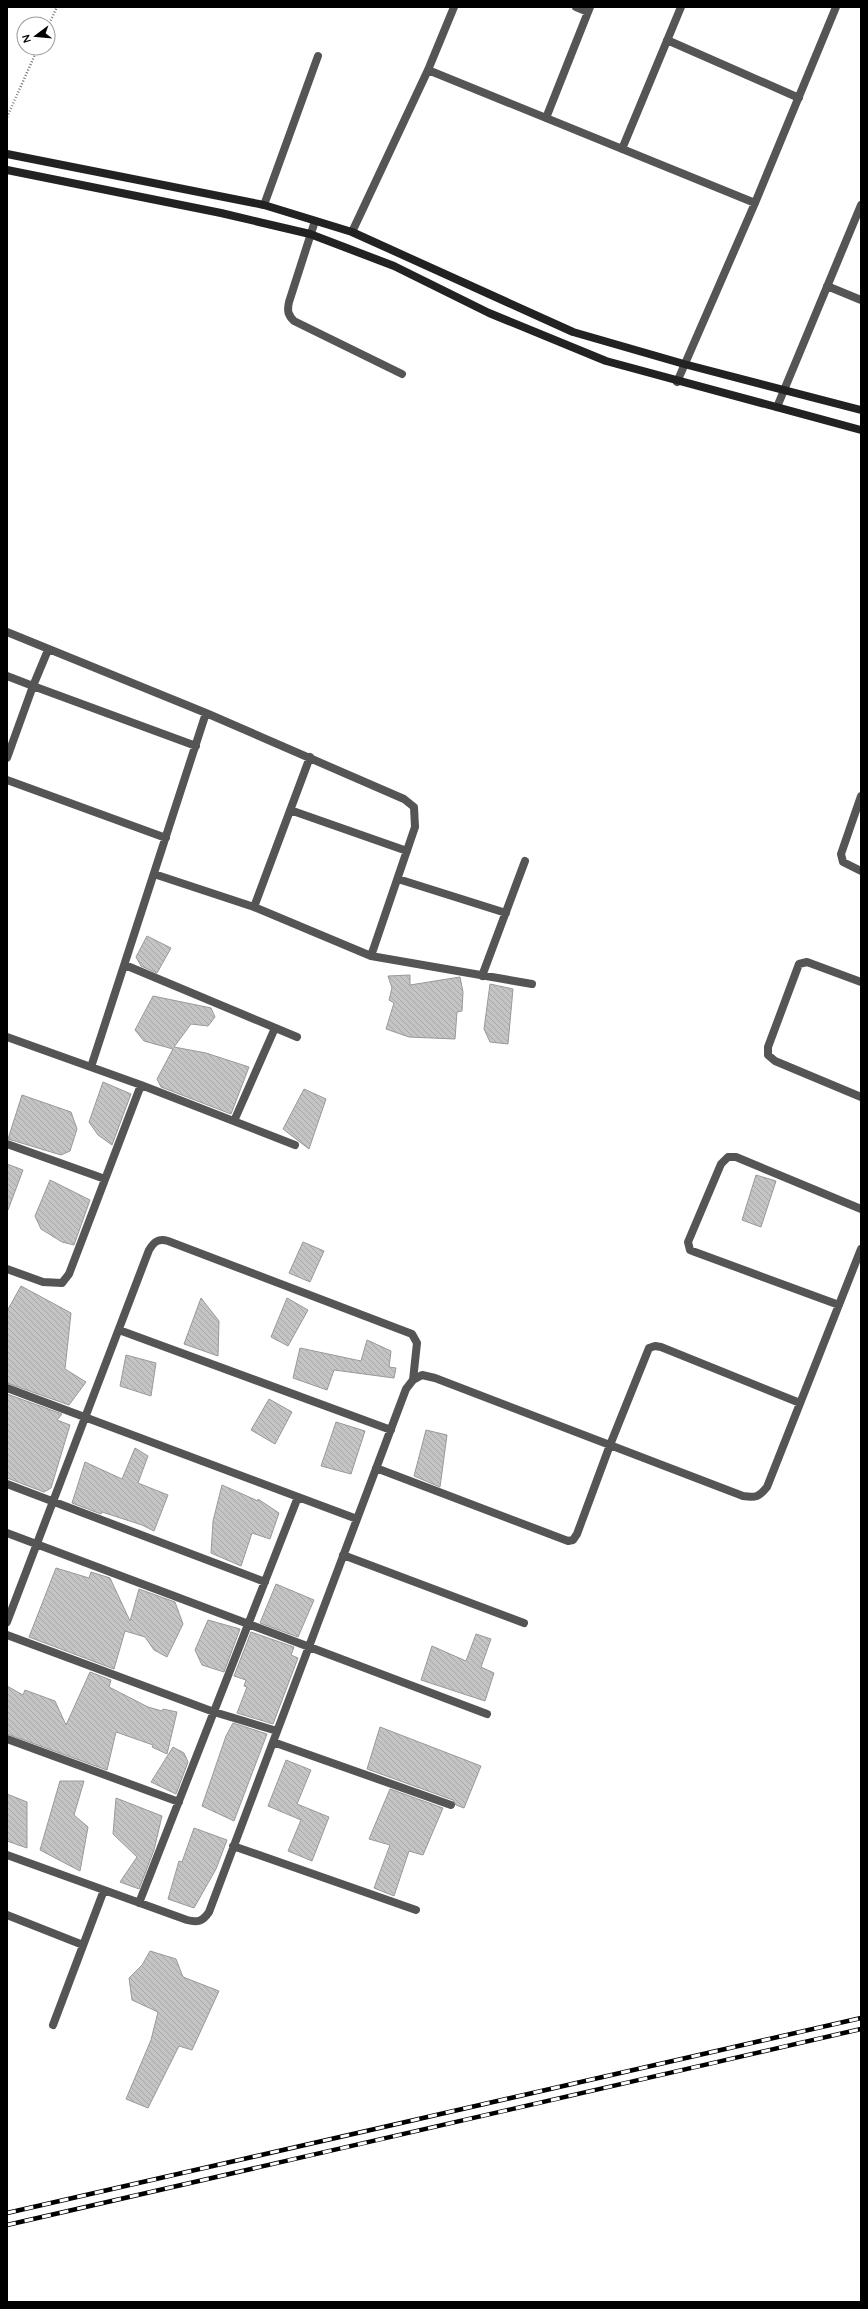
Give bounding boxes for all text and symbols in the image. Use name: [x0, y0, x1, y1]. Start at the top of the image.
north arrow: [16, 16, 56, 56]
text: N: [19, 33, 34, 45]

